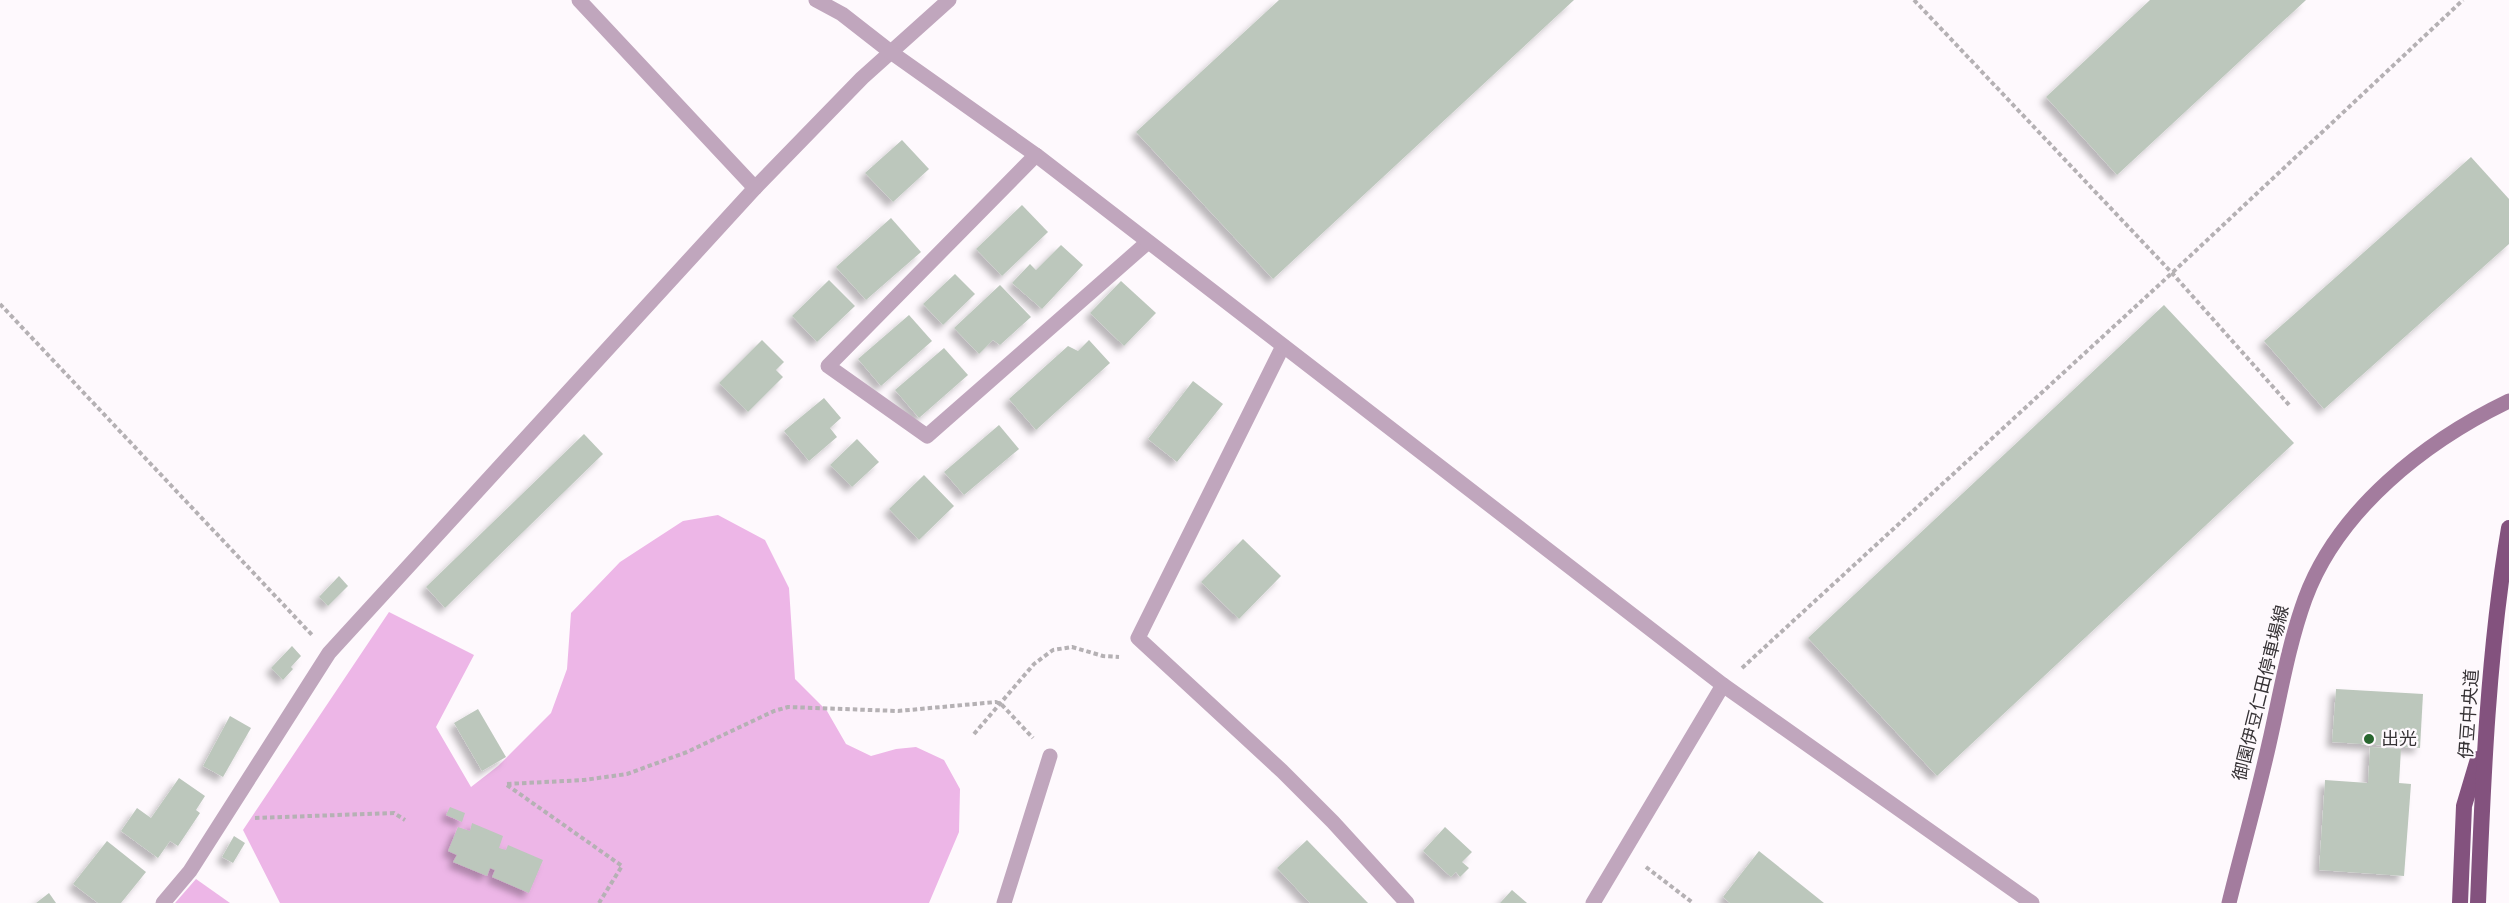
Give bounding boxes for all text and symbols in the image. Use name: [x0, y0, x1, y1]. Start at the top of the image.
street label: 御園伊豆仁田停車場線: [2229, 603, 2293, 783]
street label: 伊豆中央道: [2455, 668, 2483, 760]
place label: 出光: [2381, 728, 2417, 750]
marker: 出光: [2362, 732, 2376, 746]

